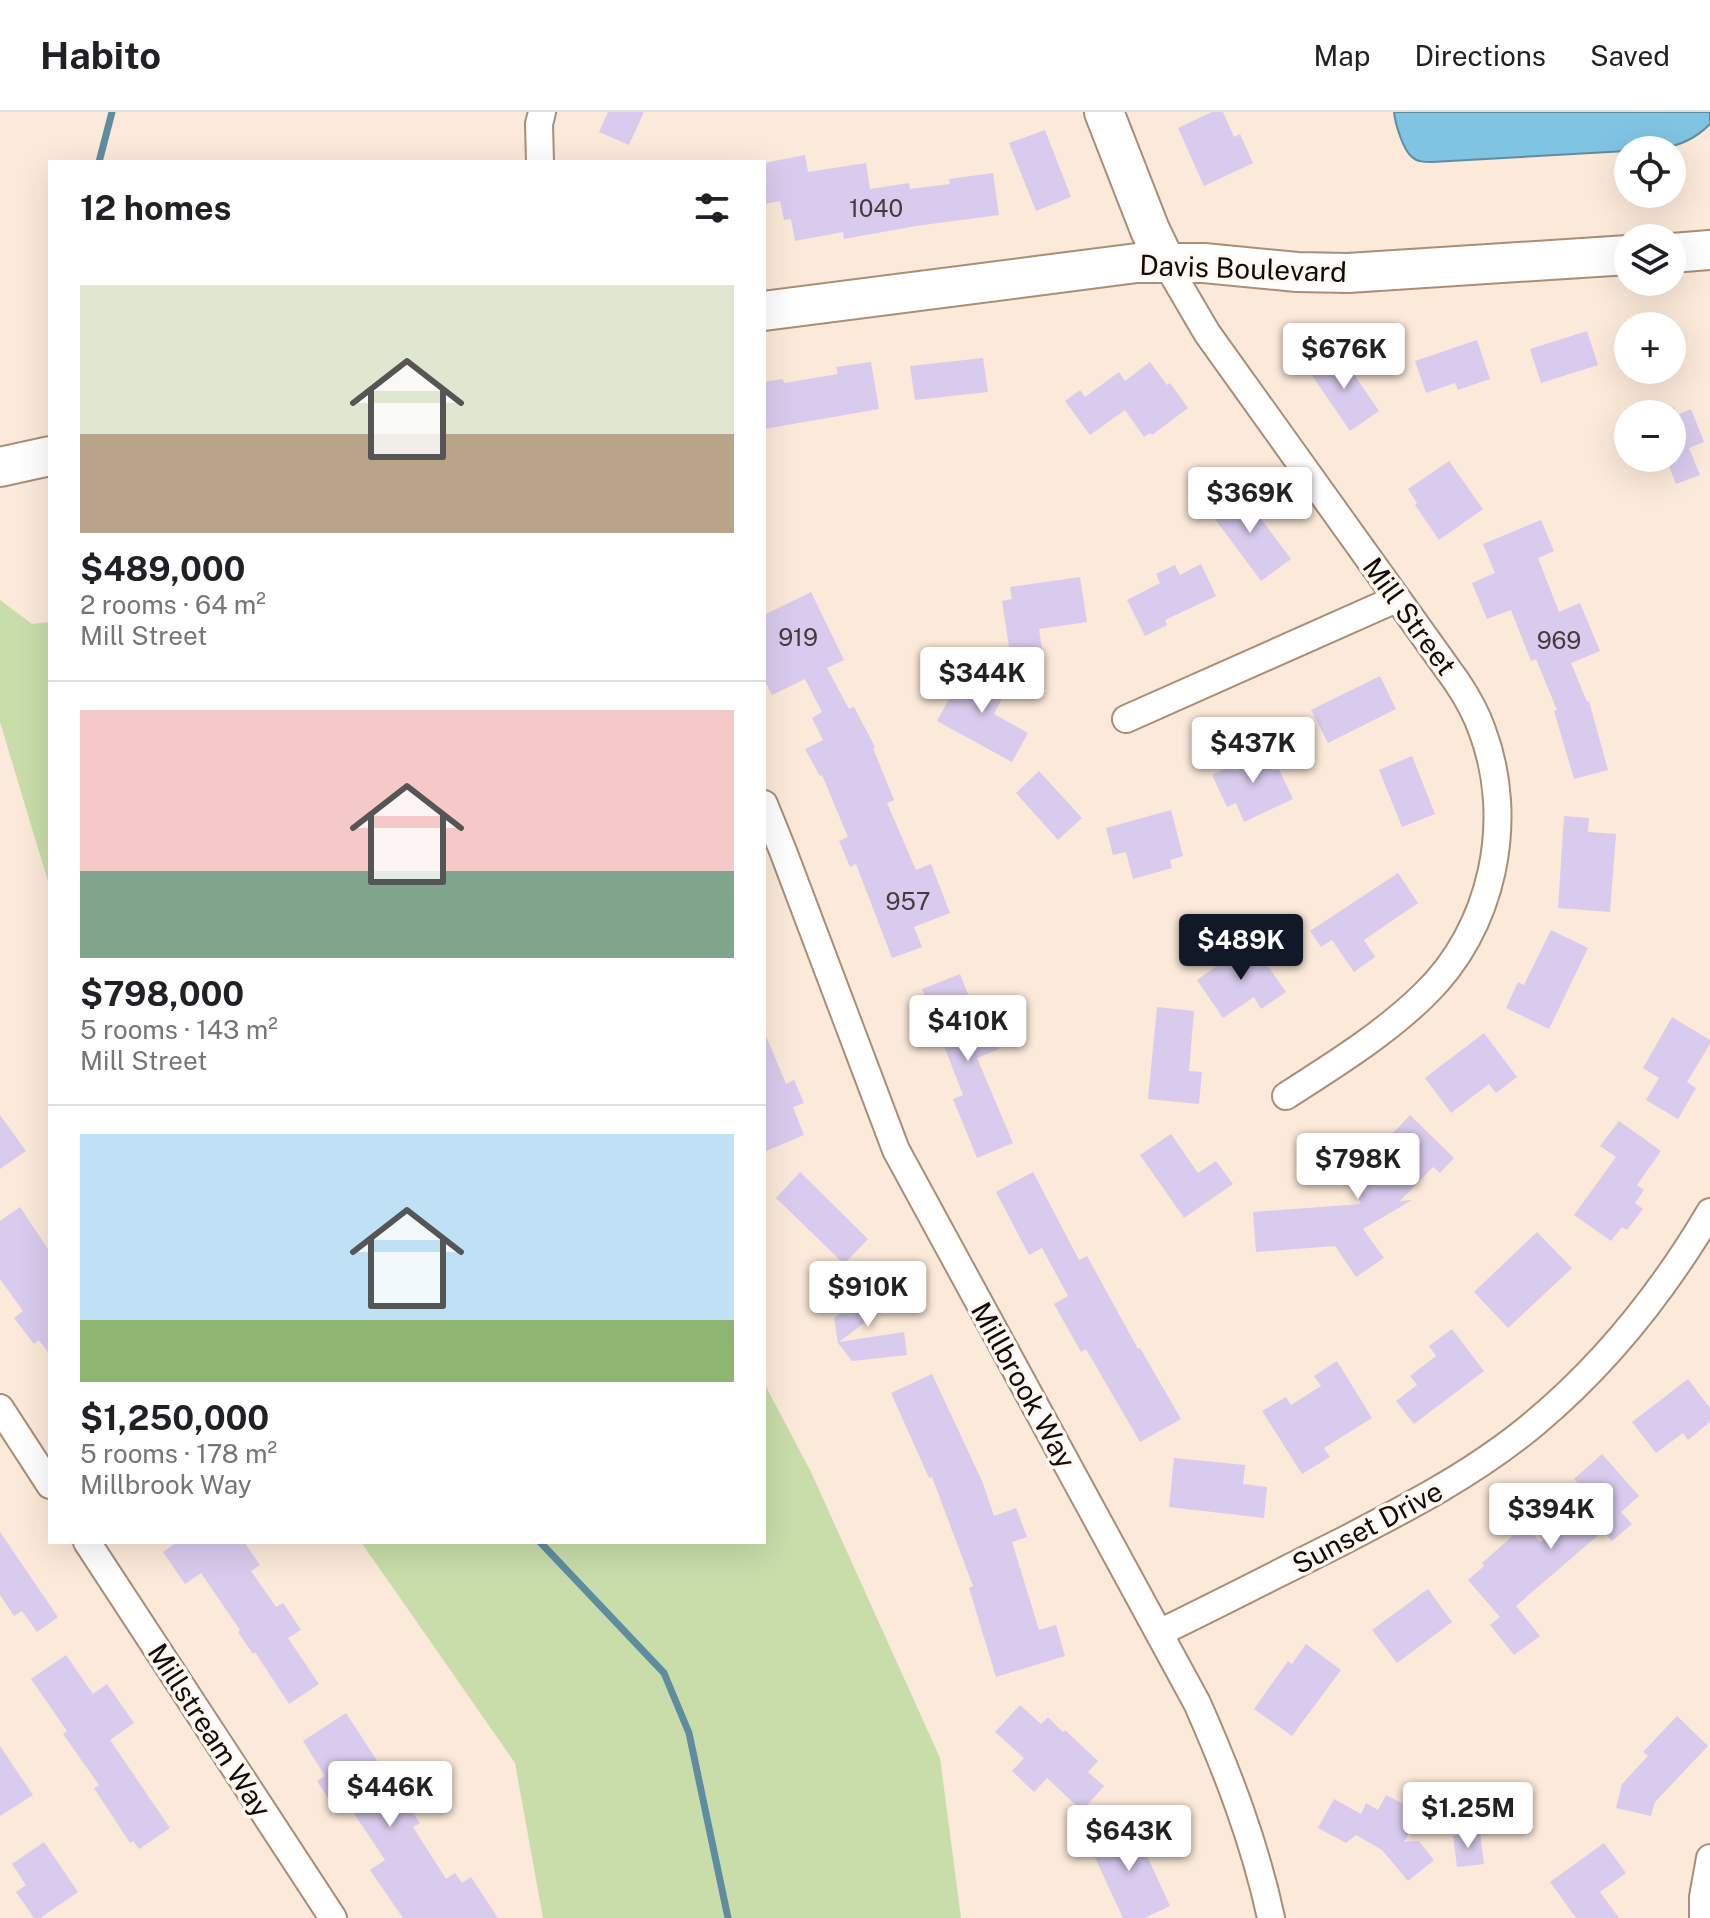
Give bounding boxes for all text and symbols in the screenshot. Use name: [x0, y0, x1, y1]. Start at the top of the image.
text: Habito: [40, 33, 161, 78]
text: Map: [1314, 39, 1370, 72]
text: Directions: [1414, 39, 1546, 72]
text: Saved: [1590, 39, 1670, 72]
map controls: [1614, 136, 1686, 472]
button: locate: [1614, 136, 1686, 208]
icon: filters: [690, 186, 734, 230]
text: 12 homes: [80, 188, 231, 228]
house number: 1040: [849, 194, 903, 222]
button: layers: [1614, 224, 1686, 296]
street label: Davis Boulevard: [1139, 248, 1347, 288]
button: +: [1614, 312, 1686, 384]
pin: $676K: [1288, 323, 1400, 391]
text: $676K: [1301, 333, 1387, 364]
icon: home: [335, 337, 479, 481]
button: −: [1614, 400, 1686, 472]
pin: $369K: [1194, 467, 1306, 535]
text: $369K: [1206, 477, 1294, 508]
text: $489,000: [80, 549, 246, 589]
street label: Mill Street: [1356, 551, 1464, 681]
text: 2 rooms · 64 m²: [80, 589, 266, 620]
text: Mill Street: [80, 620, 207, 651]
house number: 919: [778, 623, 818, 651]
house number: 969: [1537, 626, 1581, 654]
pin: $344K: [926, 647, 1038, 715]
text: $344K: [938, 657, 1026, 688]
pin: $437K: [1197, 717, 1309, 785]
text: $437K: [1210, 727, 1296, 758]
icon: home: [335, 762, 479, 906]
house number: 957: [886, 887, 930, 915]
pin: $489K: [1185, 914, 1297, 982]
text: $489K: [1197, 924, 1285, 955]
text: $798,000: [80, 974, 244, 1014]
pin: $410K: [912, 995, 1024, 1063]
text: $410K: [927, 1005, 1009, 1036]
text: 5 rooms · 143 m²: [80, 1014, 278, 1045]
text: Mill Street: [80, 1045, 207, 1076]
pin: $798K: [1302, 1133, 1414, 1201]
text: $798K: [1315, 1143, 1401, 1174]
icon: home: [335, 1186, 479, 1330]
pin: $910K: [812, 1261, 924, 1329]
text: $910K: [827, 1271, 909, 1302]
street label: Millbrook Way: [965, 1296, 1083, 1474]
text: $1,250,000: [80, 1398, 269, 1438]
text: 5 rooms · 178 m²: [80, 1438, 277, 1469]
text: Millbrook Way: [80, 1469, 252, 1500]
street label: Sunset Drive: [1286, 1474, 1448, 1580]
pin: $394K: [1495, 1483, 1607, 1551]
text: $394K: [1507, 1493, 1595, 1524]
street label: Millstream Way: [142, 1637, 278, 1823]
pin: $446K: [334, 1761, 446, 1829]
text: $446K: [346, 1771, 434, 1802]
pin: $1.25M: [1403, 1782, 1533, 1850]
text: $1.25M: [1421, 1792, 1515, 1823]
pin: $643K: [1073, 1805, 1185, 1873]
text: $643K: [1085, 1815, 1173, 1846]

